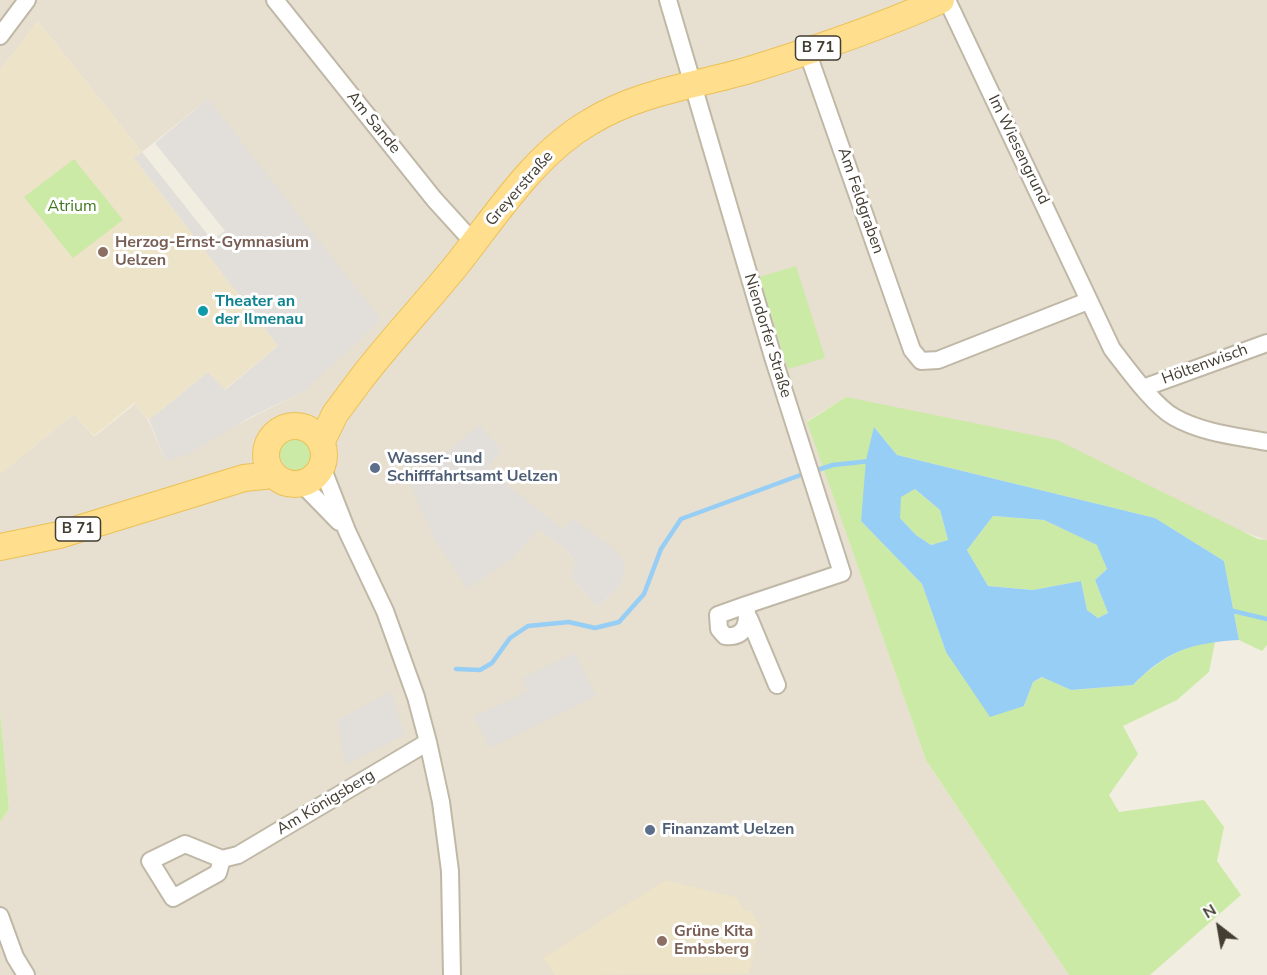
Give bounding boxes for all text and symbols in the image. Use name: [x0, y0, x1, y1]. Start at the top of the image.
road number: B 71: [796, 36, 840, 60]
street label: Am Sande: [342, 88, 404, 158]
street label: Im Wiesengrund: [983, 92, 1053, 208]
street label: Am Feldgraben: [833, 145, 887, 257]
street label: Greyerstraße: [482, 147, 558, 231]
park label: Atrium: [47, 197, 97, 217]
place label: Herzog-Ernst-Gymnasium Uelzen: [115, 233, 309, 271]
marker: Herzog-Ernst-Gymnasium Uelzen: [96, 245, 110, 259]
street label: Niendorfer Straße: [739, 272, 795, 400]
place label: Theater an der Ilmenau: [215, 292, 304, 330]
marker: Theater an der Ilmenau: [196, 304, 210, 318]
street label: Höltenwisch: [1159, 341, 1251, 389]
place label: Wasser- und Schifffahrtsamt Uelzen: [387, 449, 558, 487]
marker: Wasser- und Schifffahrtsamt Uelzen: [368, 461, 382, 475]
road number: B 71: [56, 517, 100, 541]
street label: Am Königsberg: [274, 766, 378, 840]
place label: Finanzamt Uelzen: [662, 820, 794, 840]
marker: Finanzamt Uelzen: [643, 823, 657, 837]
north arrow: [1189, 897, 1249, 957]
text: N: [1199, 899, 1221, 924]
place label: Grüne Kita Embsberg: [674, 922, 753, 960]
marker: Grüne Kita Embsberg: [655, 934, 669, 948]

